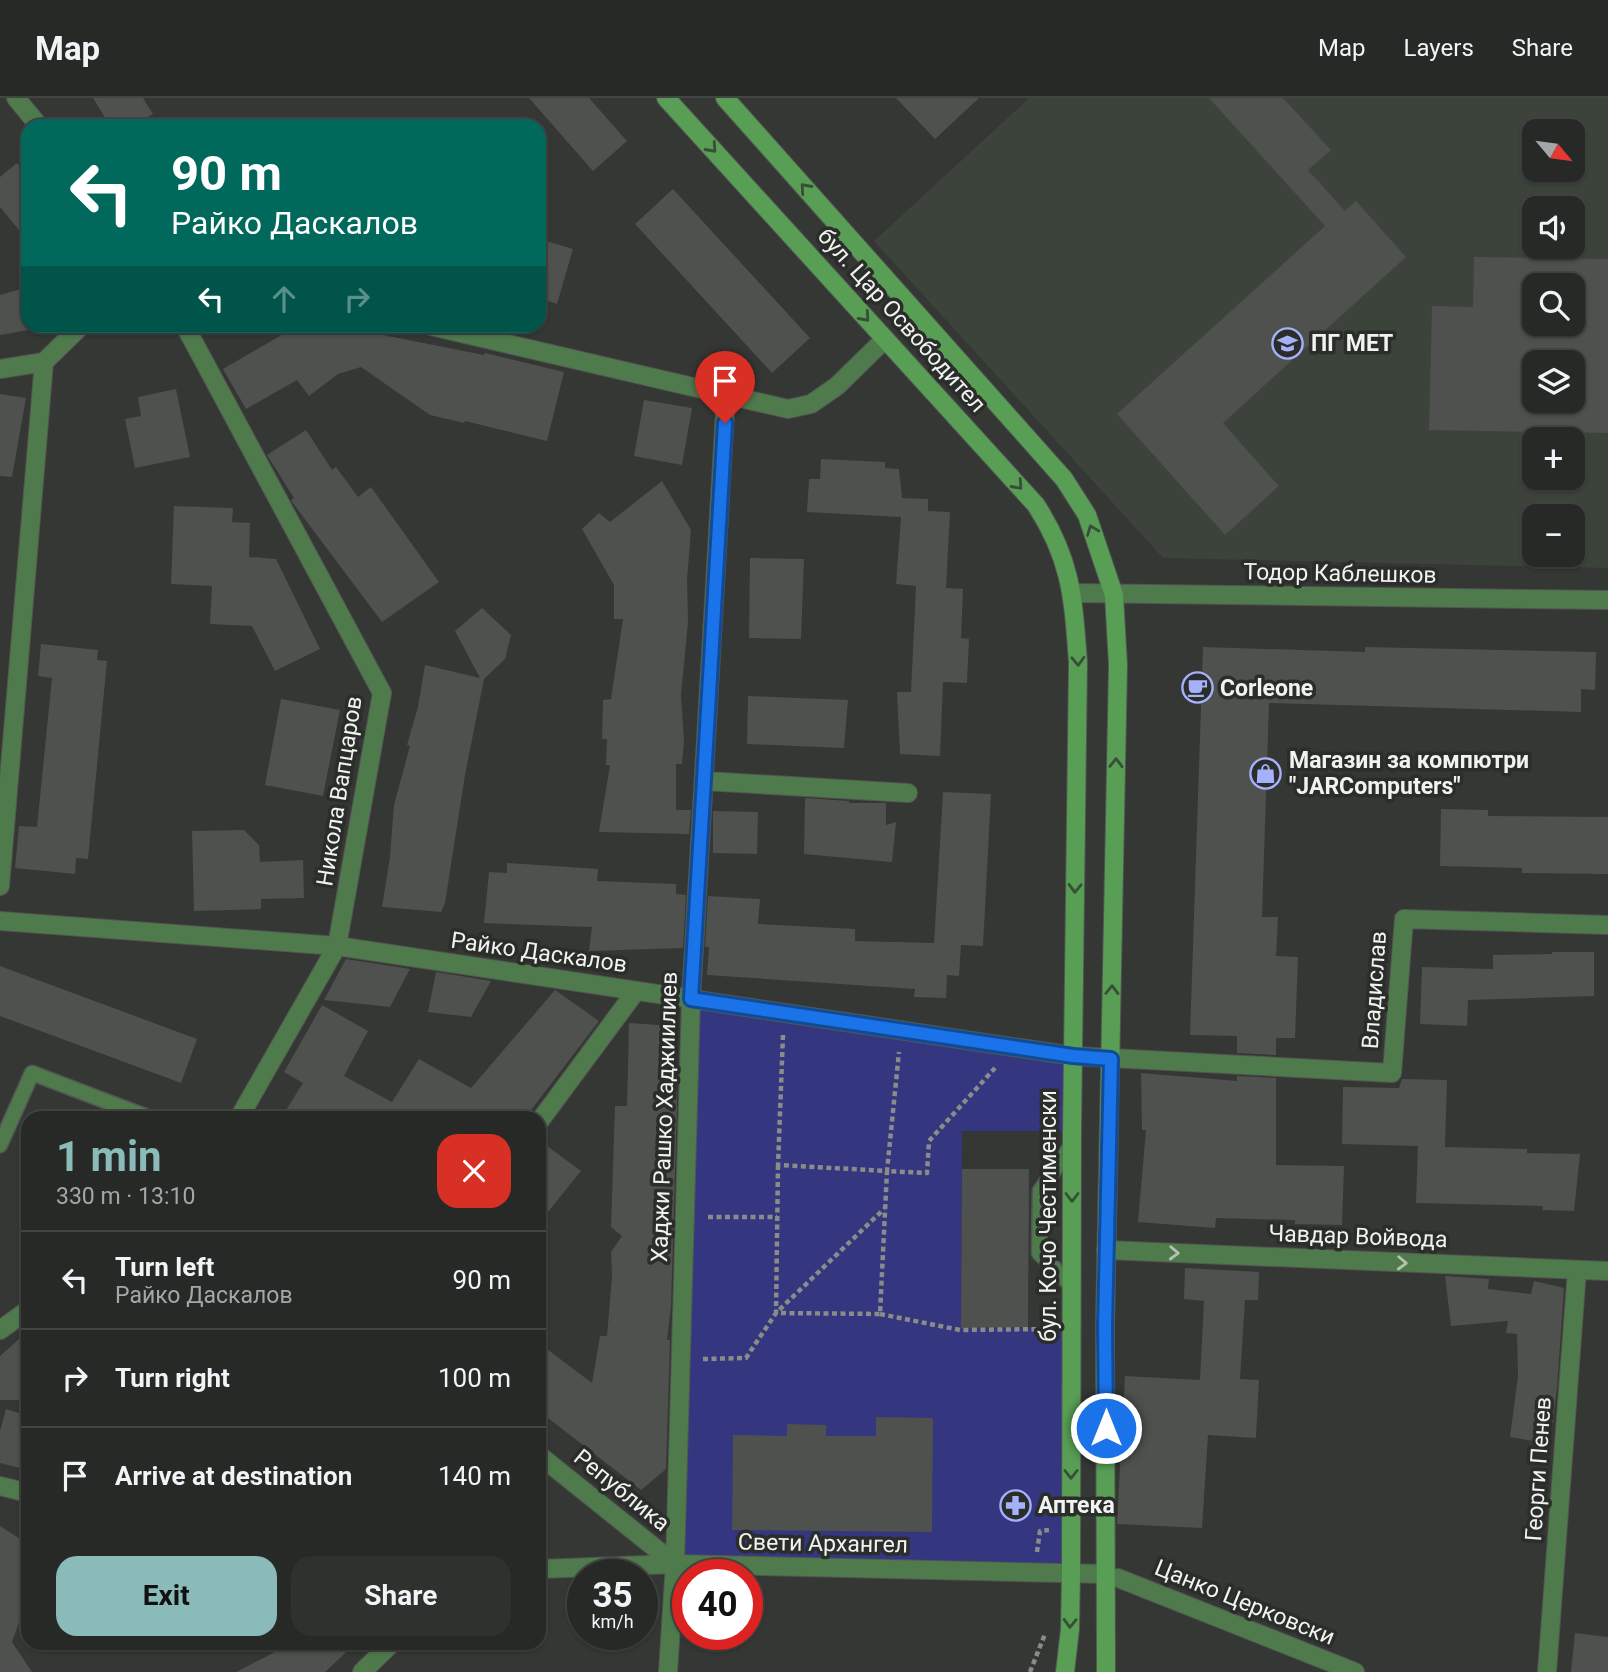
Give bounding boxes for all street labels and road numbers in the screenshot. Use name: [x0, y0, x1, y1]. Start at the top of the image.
street label: бул. Цар Освободител: [812, 223, 991, 418]
street label: Тодор Каблешков: [1243, 558, 1437, 589]
street label: Никола Вапцаров: [311, 694, 368, 888]
street label: Райко Даскалов: [449, 927, 629, 978]
street label: Владислав: [1357, 930, 1392, 1050]
street label: Хаджи Рашко Хаджиилиев: [646, 971, 683, 1263]
street label: бул. Кочо Честименски: [1035, 1090, 1062, 1342]
street label: Чавдар Войвода: [1268, 1220, 1448, 1253]
street label: Георги Пенев: [1520, 1396, 1557, 1542]
street label: Република: [569, 1444, 675, 1537]
street label: Свети Архангел: [738, 1529, 908, 1558]
street label: Цанко Церковски: [1151, 1554, 1339, 1651]

